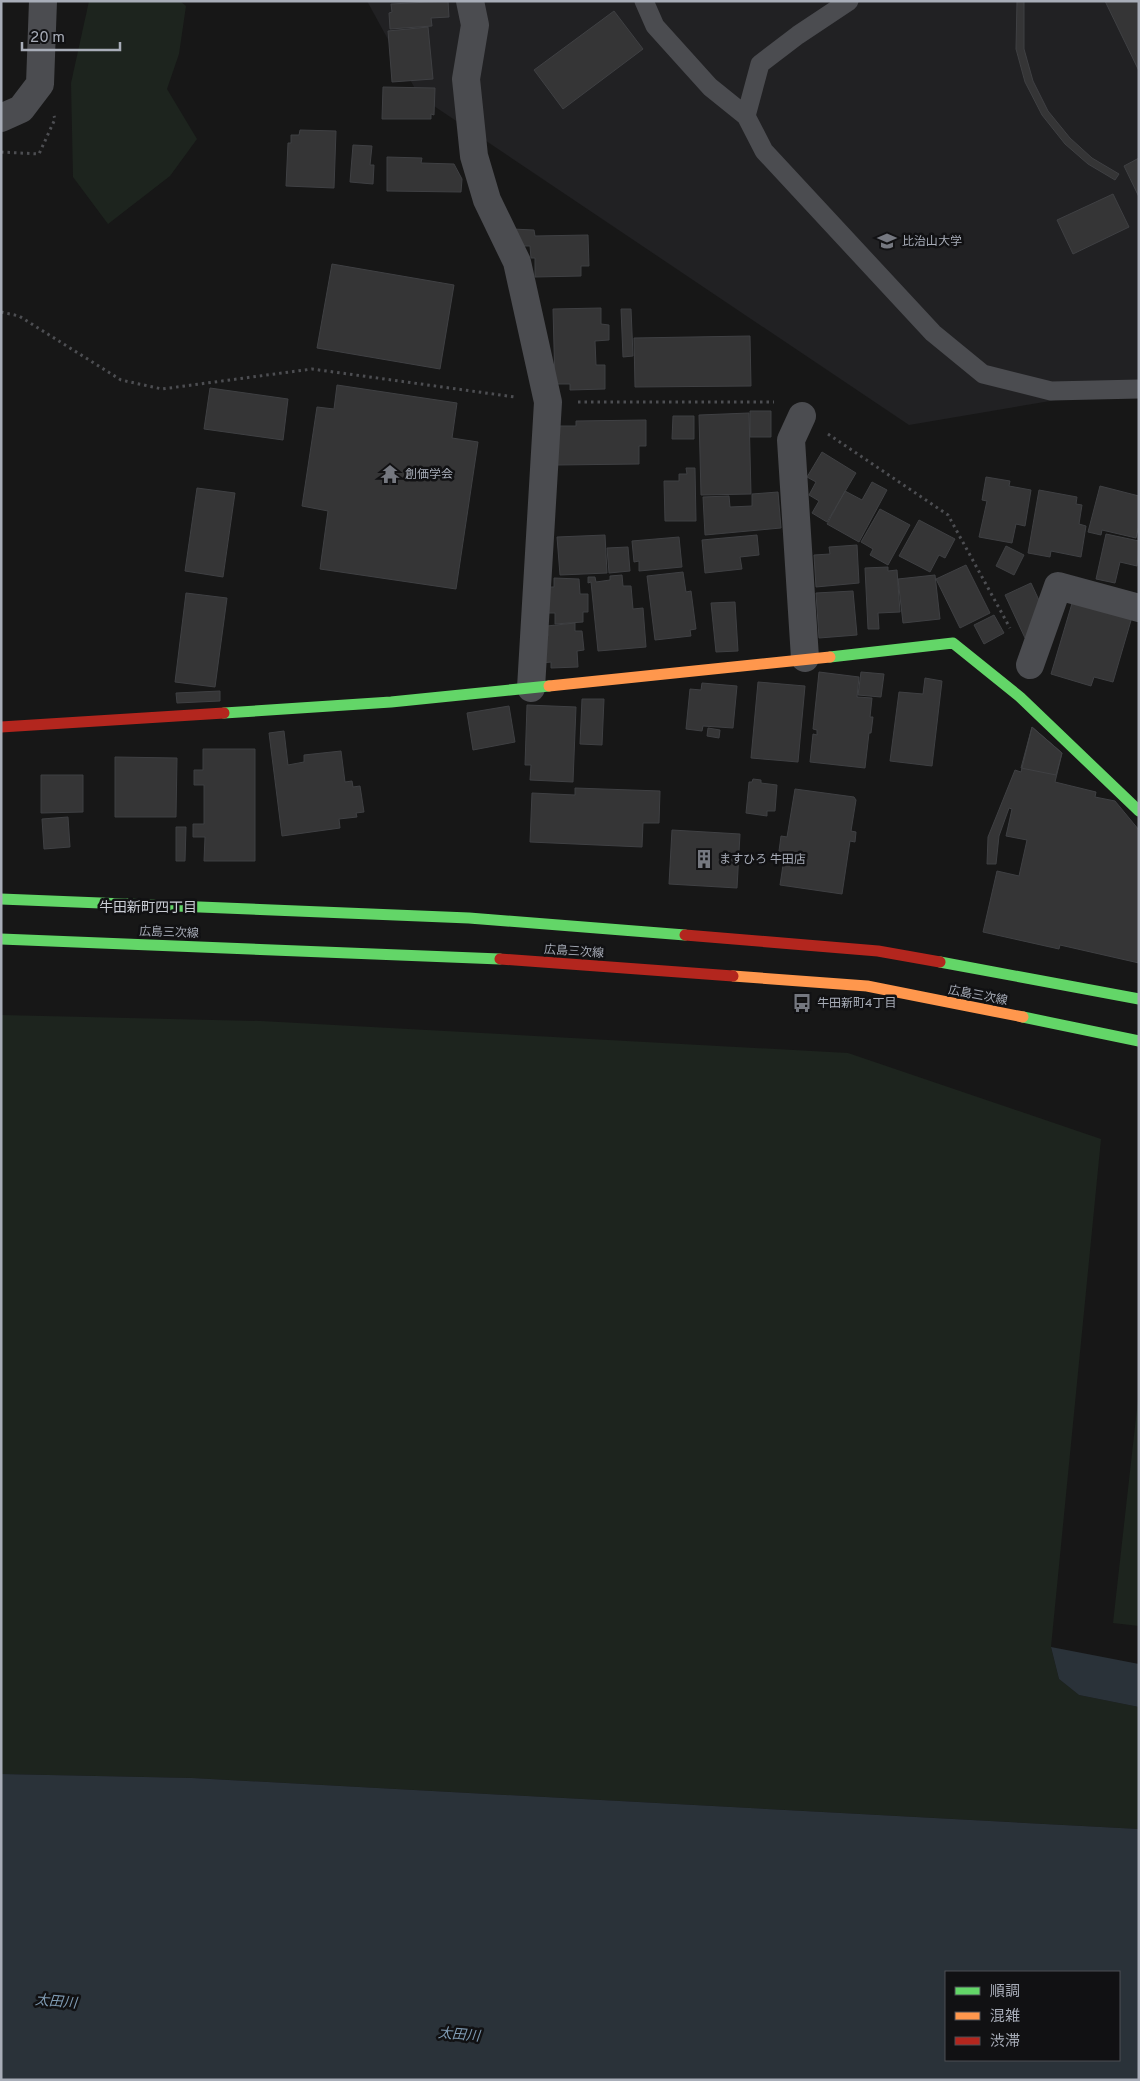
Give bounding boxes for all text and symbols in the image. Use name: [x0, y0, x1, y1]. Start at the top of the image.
scale bar: [22, 20, 120, 52]
text: 20 m: [30, 29, 65, 48]
school or university icon: 比治山大学: [876, 230, 898, 252]
place label: 比治山大学: [902, 234, 962, 250]
temple icon: 創価学会: [379, 463, 401, 485]
place label: 創価学会: [405, 467, 453, 483]
building icon: ますひろ 牛田店: [693, 848, 715, 870]
place label: ますひろ 牛田店: [719, 852, 806, 868]
district label: 牛田新町四丁目: [99, 900, 197, 917]
street label: 広島三次線: [139, 924, 199, 942]
street label: 広島三次線: [543, 942, 604, 962]
street label: 広島三次線: [947, 982, 1009, 1010]
bus stop icon: 牛田新町4丁目: [791, 992, 813, 1014]
place label: 牛田新町4丁目: [817, 996, 896, 1012]
legend: [945, 1971, 1120, 2061]
text: 順調: [990, 1983, 1020, 2002]
water label: 太田川: [34, 1992, 80, 2013]
text: 混雑: [990, 2008, 1020, 2027]
water label: 太田川: [437, 2025, 483, 2046]
text: 渋滞: [990, 2033, 1020, 2052]

